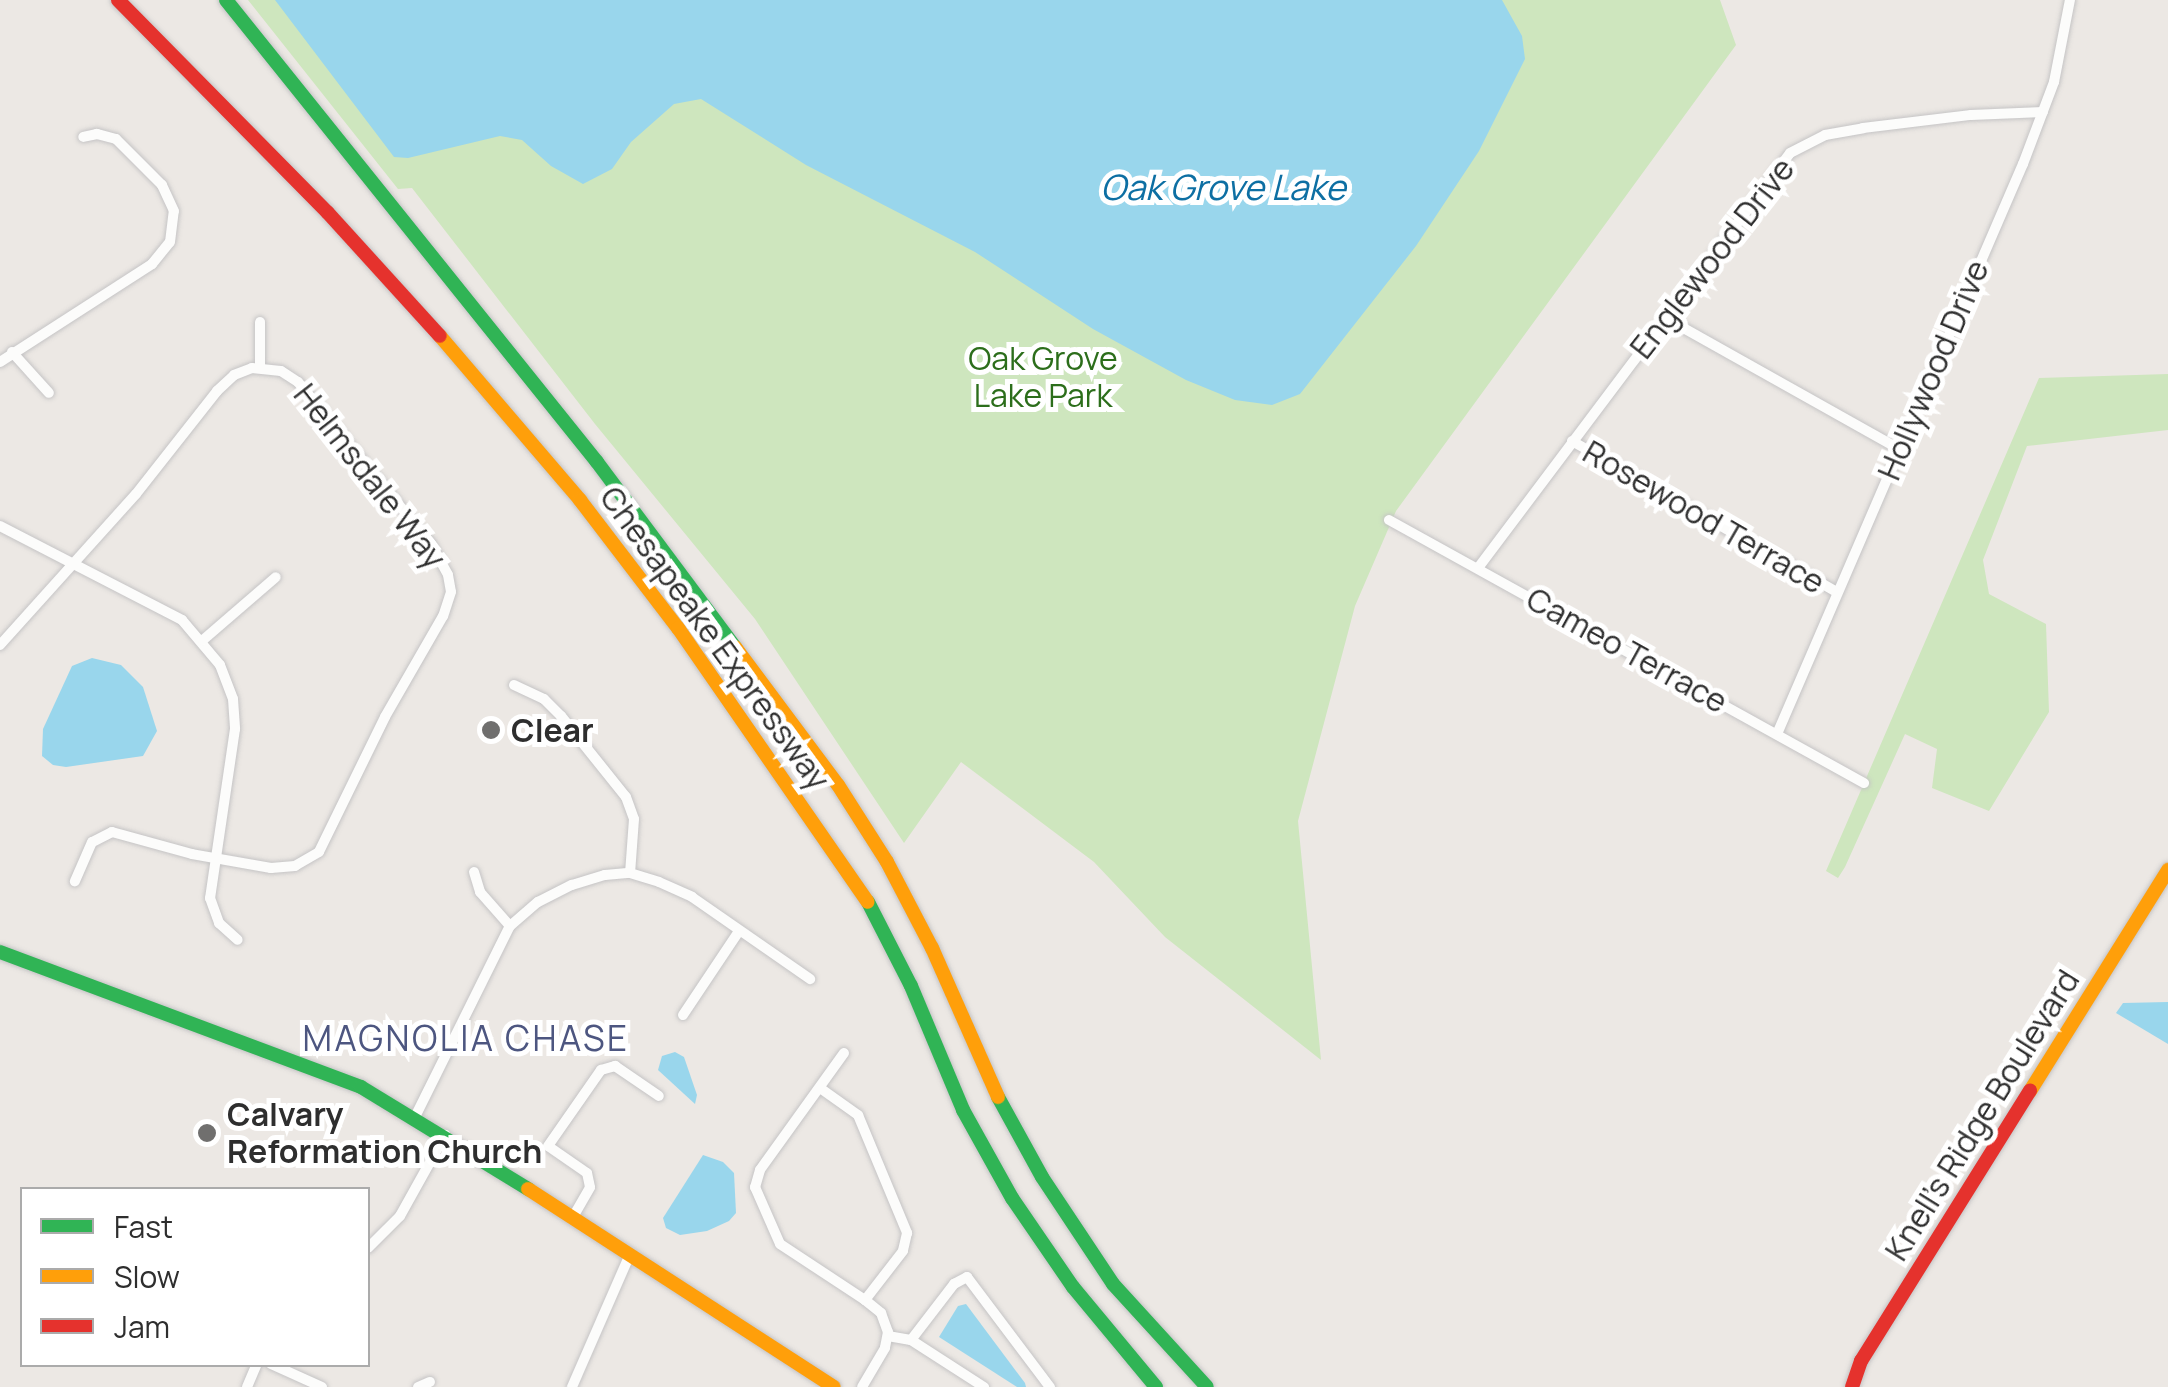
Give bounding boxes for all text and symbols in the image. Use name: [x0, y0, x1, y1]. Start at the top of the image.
street label: Englewood Drive: [1622, 150, 1802, 366]
water label: Oak Grove Lake: [1100, 166, 1346, 208]
street label: Hollywood Drive: [1869, 255, 1997, 485]
park label: Oak Grove Lake Park: [968, 340, 1118, 415]
street label: Helmsdale Way: [286, 376, 454, 576]
street label: Rosewood Terrace: [1576, 432, 1832, 602]
street label: Chesapeake Expressway: [592, 479, 838, 797]
street label: Cameo Terrace: [1520, 579, 1734, 721]
place label: Clear: [511, 711, 594, 749]
marker: Clear: [480, 719, 502, 741]
street label: Knell's Ridge Boulevard: [1877, 963, 2087, 1267]
district label: MAGNOLIA CHASE: [302, 1017, 630, 1059]
place label: Calvary Reformation Church: [227, 1096, 542, 1171]
marker: Calvary Reformation Church: [196, 1122, 218, 1144]
legend: [20, 1187, 370, 1367]
text: Fast: [114, 1206, 173, 1247]
text: Slow: [114, 1256, 180, 1297]
text: Jam: [114, 1306, 170, 1347]

